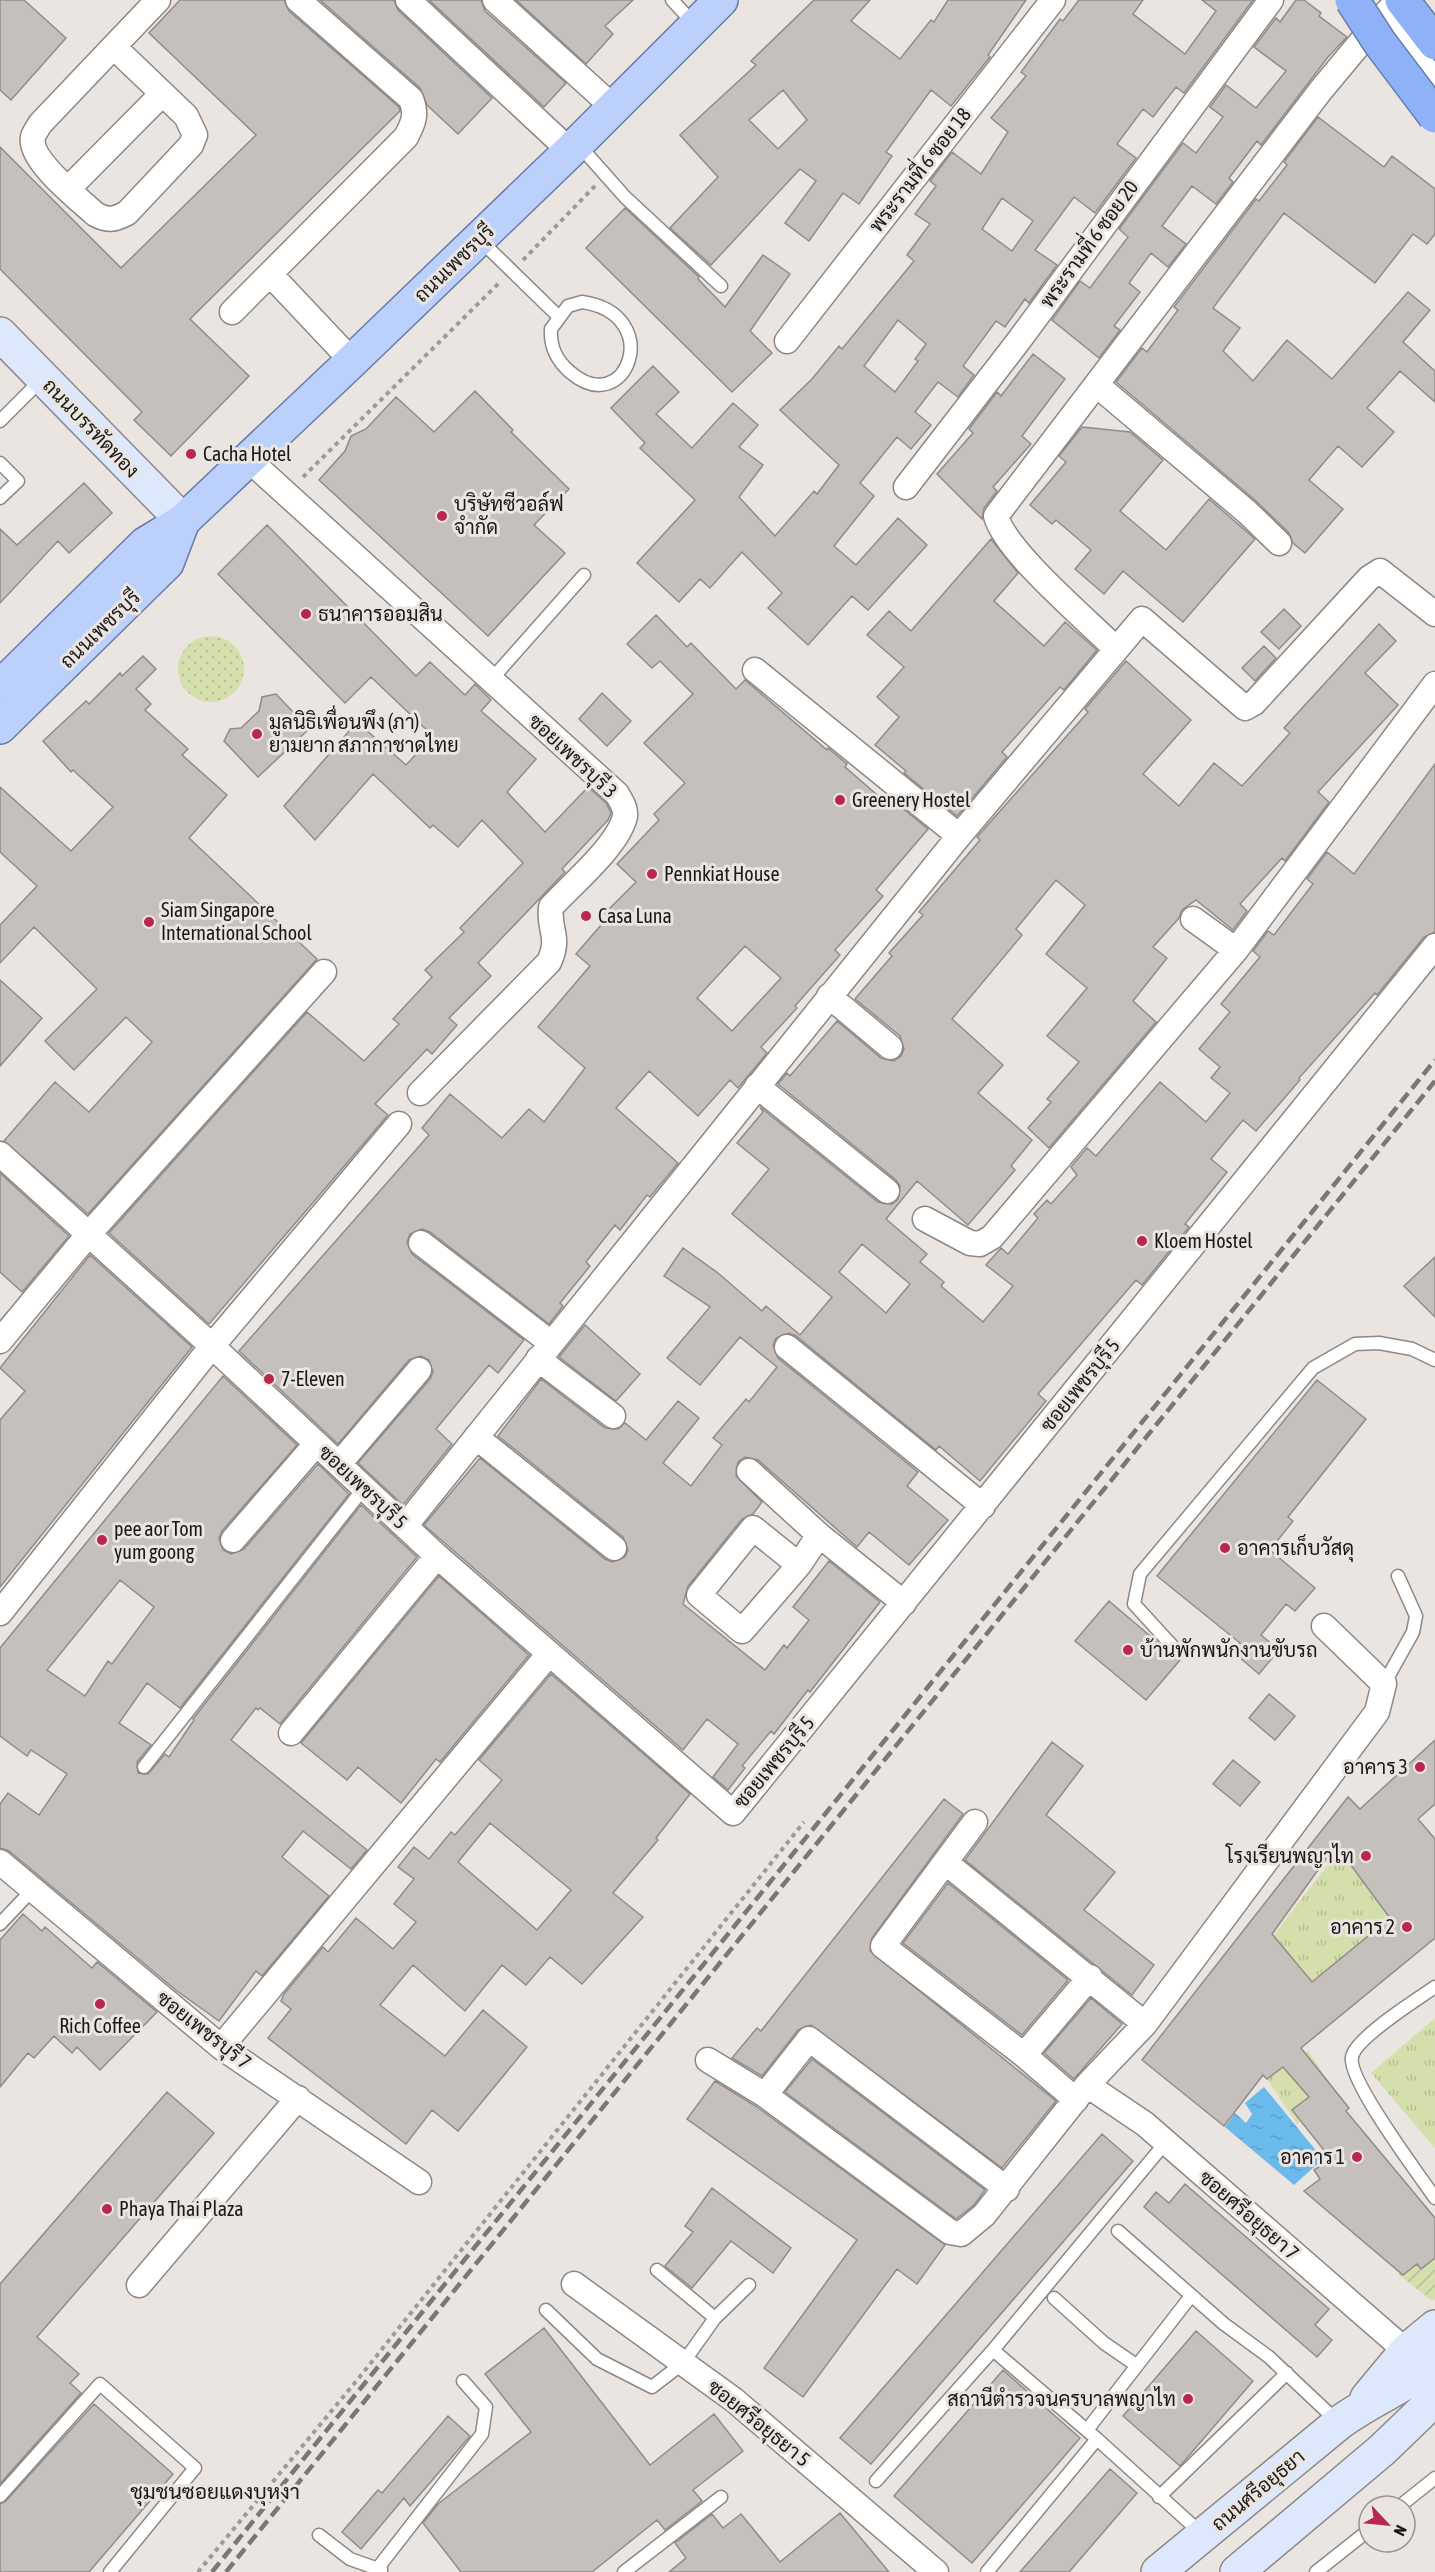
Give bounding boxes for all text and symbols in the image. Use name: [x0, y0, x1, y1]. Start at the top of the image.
street label: พระรามที่ 6 ซอย 18: [860, 100, 975, 236]
street label: พระรามที่ 6 ซอย 20: [1031, 173, 1142, 312]
street label: ถนนเพชรบุรี: [408, 218, 500, 309]
street label: ถนนบรรทัดทอง: [39, 374, 144, 482]
place label: Cacha Hotel: [203, 442, 292, 465]
marker: Cacha Hotel: [184, 447, 198, 461]
place label: บริษัทซีวอล์ฟ จำกัด: [454, 490, 564, 538]
marker: บริษัทซีวอล์ฟ จำกัด: [435, 509, 449, 523]
street label: ถนนเพชรบุรี: [54, 584, 146, 675]
place label: ธนาคารออมสิน: [318, 602, 443, 625]
marker: ธนาคารออมสิน: [299, 607, 313, 621]
place label: มูลนิธิเพื่อนพึง (ภา) ยามยาก สภากาชาดไทย: [269, 705, 459, 756]
street label: ซอยเพชรบุรี 3: [522, 708, 623, 805]
marker: มูลนิธิเพื่อนพึง (ภา) ยามยาก สภากาชาดไทย: [250, 727, 264, 741]
place label: Greenery Hostel: [852, 788, 971, 811]
marker: Greenery Hostel: [833, 793, 847, 807]
place label: Pennkiat House: [664, 862, 780, 885]
marker: Pennkiat House: [645, 867, 659, 881]
place label: Siam Singapore International School: [161, 898, 312, 944]
place label: Casa Luna: [598, 904, 672, 927]
marker: Casa Luna: [579, 909, 593, 923]
marker: Siam Singapore International School: [142, 915, 156, 929]
place label: Kloem Hostel: [1154, 1229, 1253, 1252]
marker: Kloem Hostel: [1135, 1234, 1149, 1248]
street label: ซอยเพชรบุรี 5: [1034, 1333, 1126, 1438]
place label: 7-Eleven: [281, 1367, 345, 1390]
marker: 7-Eleven: [262, 1372, 276, 1386]
street label: ซอยเพชรบุรี 5: [312, 1439, 413, 1536]
place label: pee aor Tom yum goong: [114, 1517, 203, 1563]
marker: pee aor Tom yum goong: [95, 1533, 109, 1547]
place label: อาคารเก็บวัสดุ: [1237, 1533, 1354, 1562]
marker: อาคารเก็บวัสดุ: [1218, 1541, 1232, 1555]
place label: บ้านพักพนักงานขับรถ: [1140, 1638, 1318, 1661]
marker: บ้านพักพนักงานขับรถ: [1121, 1643, 1135, 1657]
street label: ซอยเพชรบุรี 5: [728, 1711, 821, 1814]
place label: อาคาร 3: [1343, 1755, 1408, 1778]
marker: อาคาร 3: [1413, 1760, 1427, 1774]
place label: โรงเรียนพญาไท: [1225, 1843, 1354, 1868]
marker: โรงเรียนพญาไท: [1359, 1849, 1373, 1863]
place label: อาคาร 2: [1330, 1915, 1395, 1938]
marker: อาคาร 2: [1400, 1920, 1414, 1934]
street label: ซอยเพชรบุรี 7: [151, 1985, 256, 2076]
marker: Rich Coffee: [93, 1997, 107, 2011]
place label: Rich Coffee: [59, 2014, 141, 2037]
place label: อาคาร 1: [1280, 2145, 1345, 2168]
marker: อาคาร 1: [1350, 2150, 1364, 2164]
street label: ซอยศรีอยุธยา 7: [1193, 2164, 1305, 2266]
place label: Phaya Thai Plaza: [119, 2197, 244, 2220]
marker: Phaya Thai Plaza: [100, 2202, 114, 2216]
street label: ซอยศรีอยุธยา 5: [702, 2374, 816, 2473]
place label: สถานีตำรวจนครบาลพญาไท: [947, 2386, 1176, 2411]
marker: สถานีตำรวจนครบาลพญาไท: [1181, 2392, 1195, 2406]
street label: ถนนศรีอยุธยา: [1206, 2443, 1311, 2537]
district label: ชุมชนซอยแดงบุหงา: [130, 2479, 300, 2506]
north arrow: [1357, 2494, 1417, 2554]
text: N: [1390, 2522, 1411, 2539]

